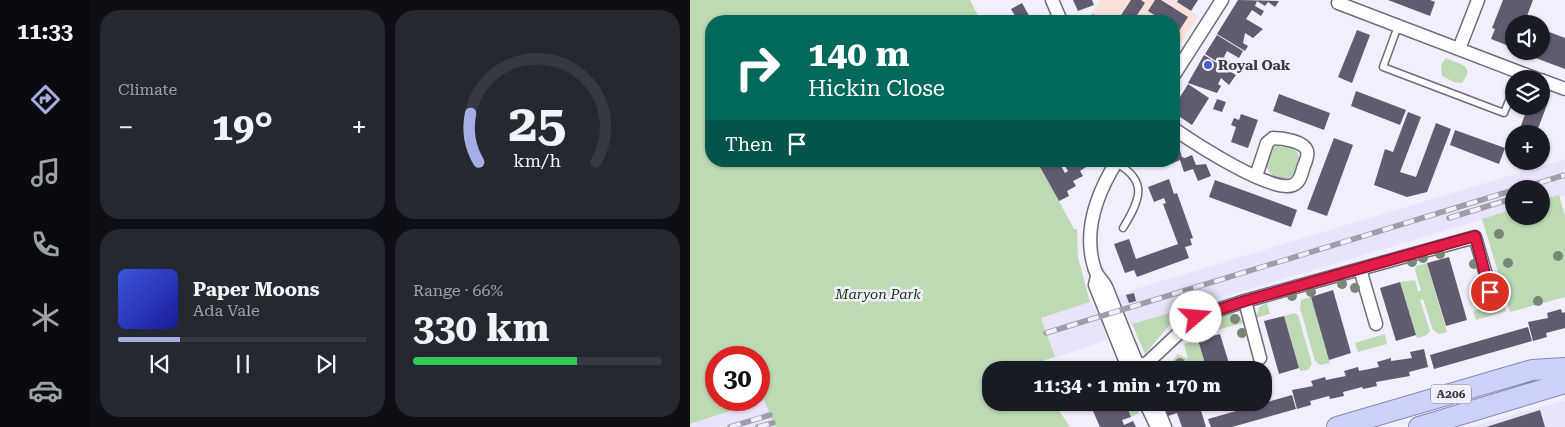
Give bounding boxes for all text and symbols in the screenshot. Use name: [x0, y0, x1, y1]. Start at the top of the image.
map controls: [1505, 15, 1550, 225]
button: sound: [1505, 15, 1550, 60]
text: 11:33: [17, 19, 73, 44]
text: 140 m: [808, 34, 909, 75]
icon: right: [725, 35, 790, 100]
place label: Royal Oak: [1218, 57, 1291, 73]
marker: Royal Oak: [1202, 59, 1214, 71]
button: layers: [1505, 70, 1550, 115]
text: Hickin Close: [808, 76, 945, 101]
text: Climate: [118, 80, 177, 99]
icon: directions: [28, 82, 63, 117]
text: 25: [508, 93, 567, 154]
text: 19°: [212, 105, 273, 149]
text: −: [118, 111, 134, 144]
text: +: [351, 111, 367, 144]
button: +: [1505, 125, 1550, 170]
icon: arrive: [783, 130, 811, 158]
text: Then: [725, 133, 773, 156]
text: km/h: [514, 150, 562, 171]
icon: music: [28, 155, 63, 190]
button: −: [1505, 180, 1550, 225]
icon: phone: [28, 227, 63, 262]
pin: [1469, 271, 1511, 313]
text: Paper Moons: [193, 278, 320, 301]
icon: arrive: [1476, 278, 1504, 306]
text: Range · 66%: [413, 281, 503, 300]
park label: Maryon Park: [834, 286, 921, 302]
position arrow: [1169, 290, 1221, 342]
icon: climate: [28, 300, 63, 335]
text: Ada Vale: [193, 301, 260, 320]
text: 330 km: [413, 306, 549, 350]
speed limit sign: 30: [705, 346, 770, 411]
icon: previous: [146, 350, 174, 378]
icon: pause: [229, 350, 257, 378]
icon: next: [312, 350, 340, 378]
icon: car: [28, 373, 63, 408]
text: 11:34 · 1 min · 170 m: [1033, 374, 1221, 397]
road number: A206: [1431, 384, 1471, 404]

